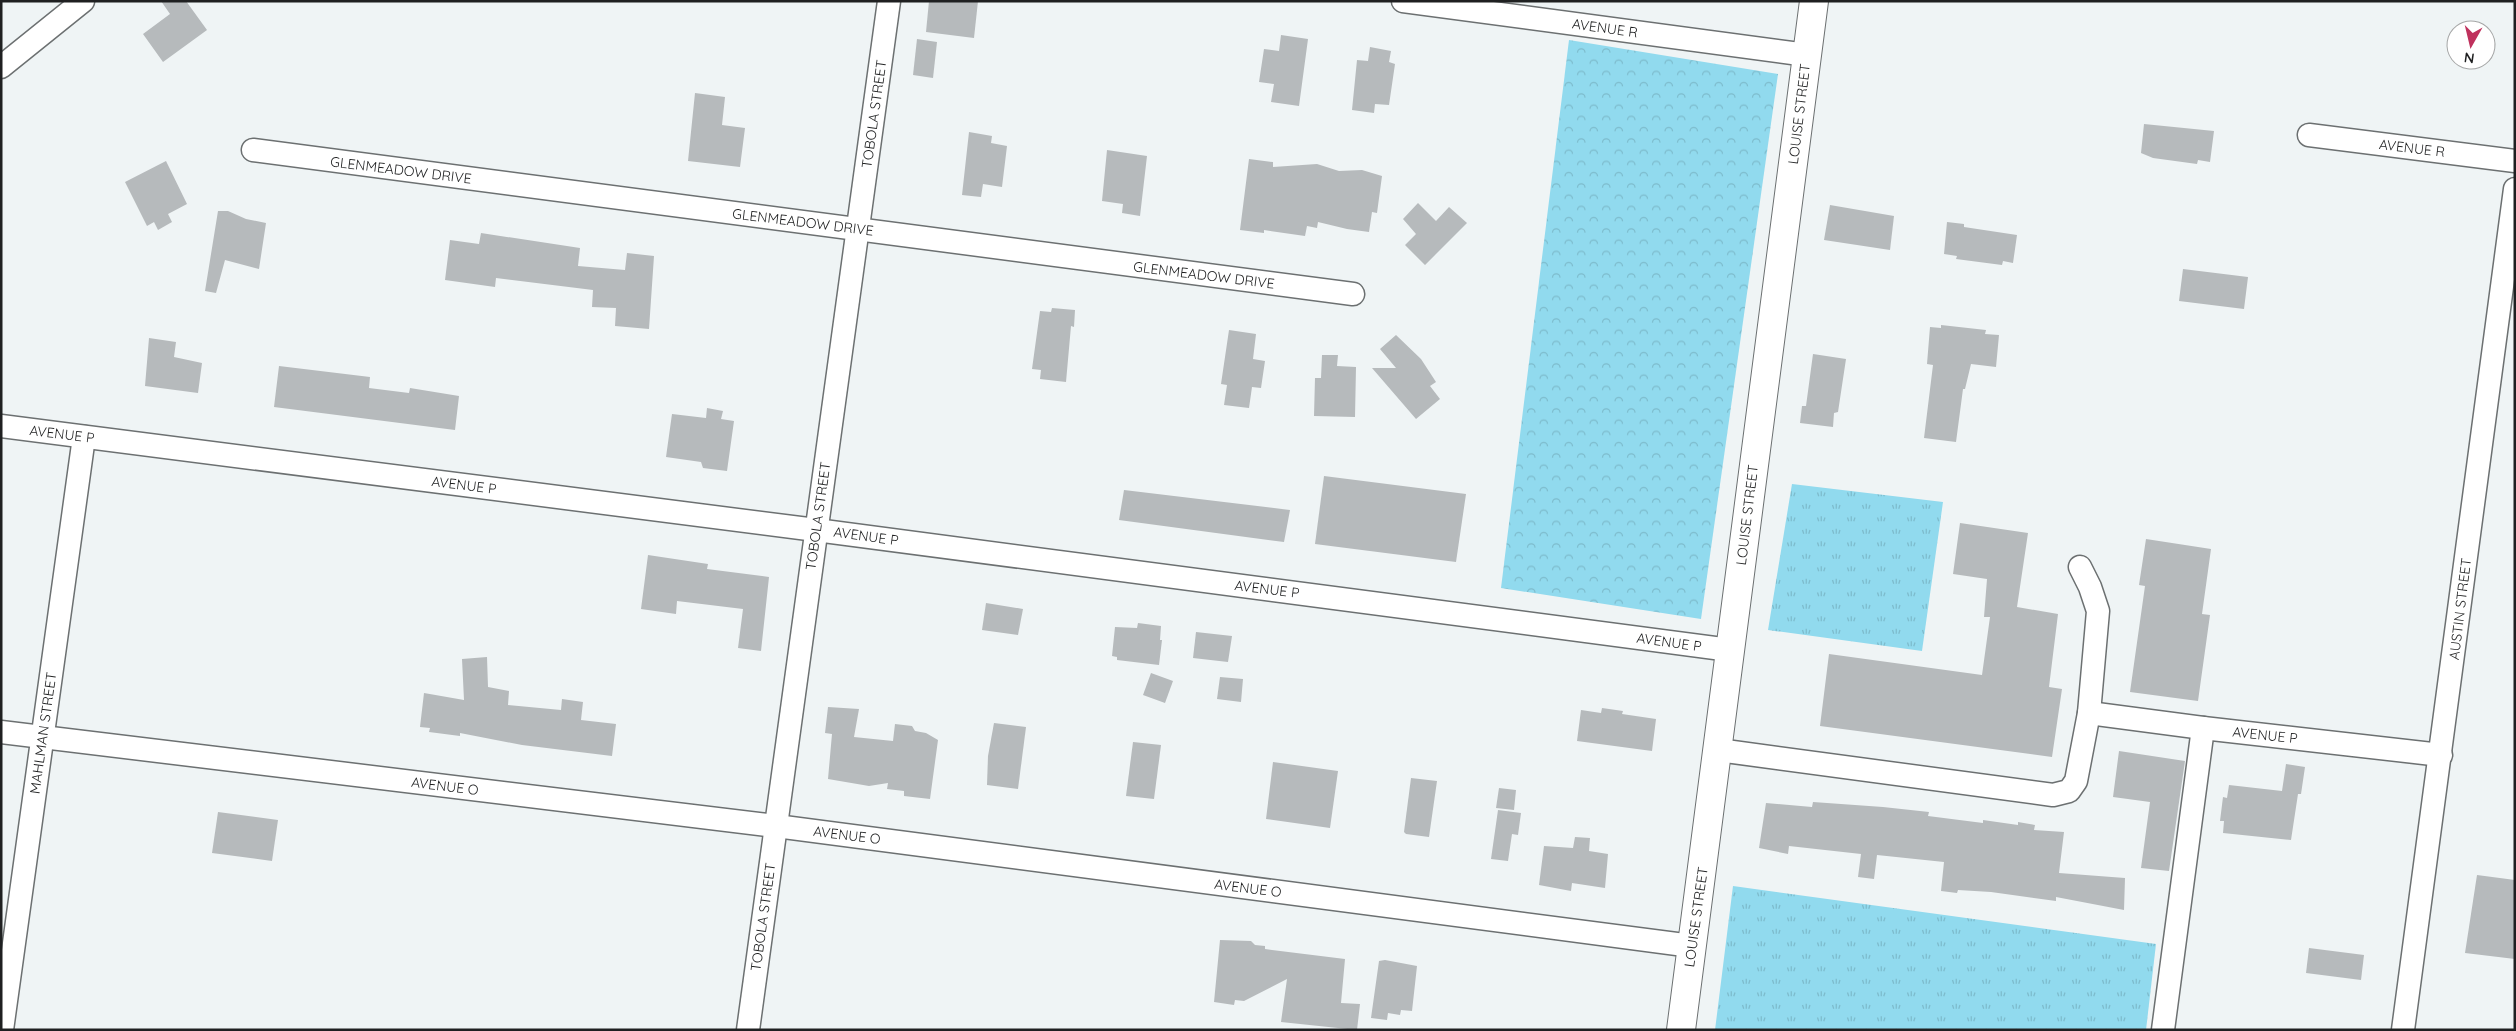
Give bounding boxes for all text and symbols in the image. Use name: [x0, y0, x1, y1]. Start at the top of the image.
street label: AVENUE R: [1571, 14, 1639, 42]
north arrow: [2446, 20, 2496, 70]
text: N: [2463, 48, 2476, 68]
street label: TOBOLA STREET: [857, 59, 891, 169]
street label: LOUISE STREET: [1784, 63, 1814, 165]
street label: AVENUE R: [2378, 135, 2446, 161]
street label: GLENMEADOW DRIVE: [329, 152, 473, 188]
street label: GLENMEADOW DRIVE: [731, 204, 875, 240]
street label: GLENMEADOW DRIVE: [1132, 257, 1276, 293]
street label: AVENUE P: [28, 421, 96, 447]
street label: TOBOLA STREET: [801, 461, 835, 571]
street label: LOUISE STREET: [1732, 464, 1762, 566]
street label: AVENUE P: [430, 472, 498, 498]
street label: AVENUE P: [832, 523, 900, 549]
street label: AUSTIN STREET: [2445, 557, 2475, 661]
street label: AVENUE P: [1233, 576, 1301, 602]
street label: AVENUE P: [1635, 629, 1703, 655]
street label: MAHLMAN STREET: [26, 671, 60, 795]
street label: AVENUE P: [2232, 723, 2298, 747]
street label: AVENUE O: [410, 773, 480, 799]
street label: AVENUE O: [812, 822, 882, 848]
street label: TOBOLA STREET: [746, 862, 780, 972]
street label: LOUISE STREET: [1680, 866, 1712, 968]
street label: AVENUE O: [1213, 875, 1283, 901]

